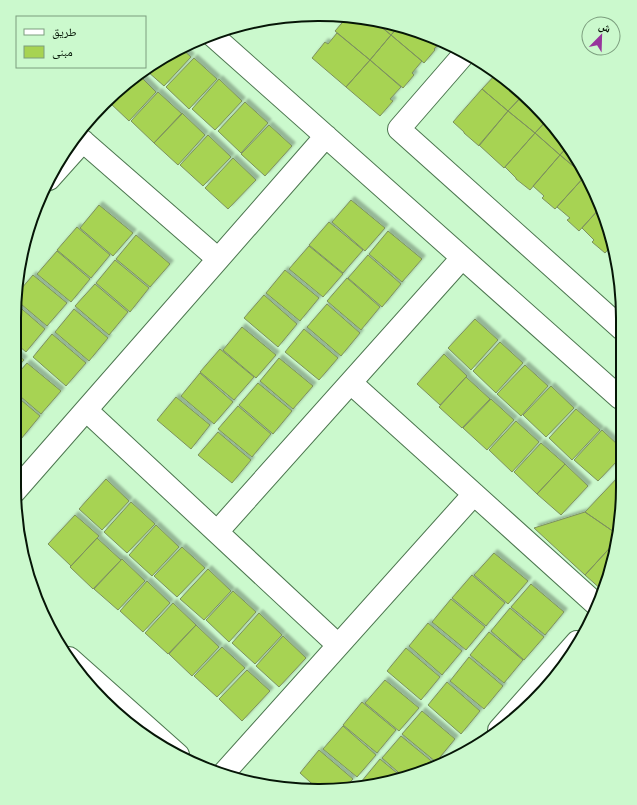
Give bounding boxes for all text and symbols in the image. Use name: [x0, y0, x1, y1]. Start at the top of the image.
legend: [16, 16, 146, 68]
north arrow: [581, 16, 621, 56]
text: ش: [596, 19, 613, 37]
text: طريق: [52, 25, 77, 40]
text: مبنى: [52, 45, 73, 60]

